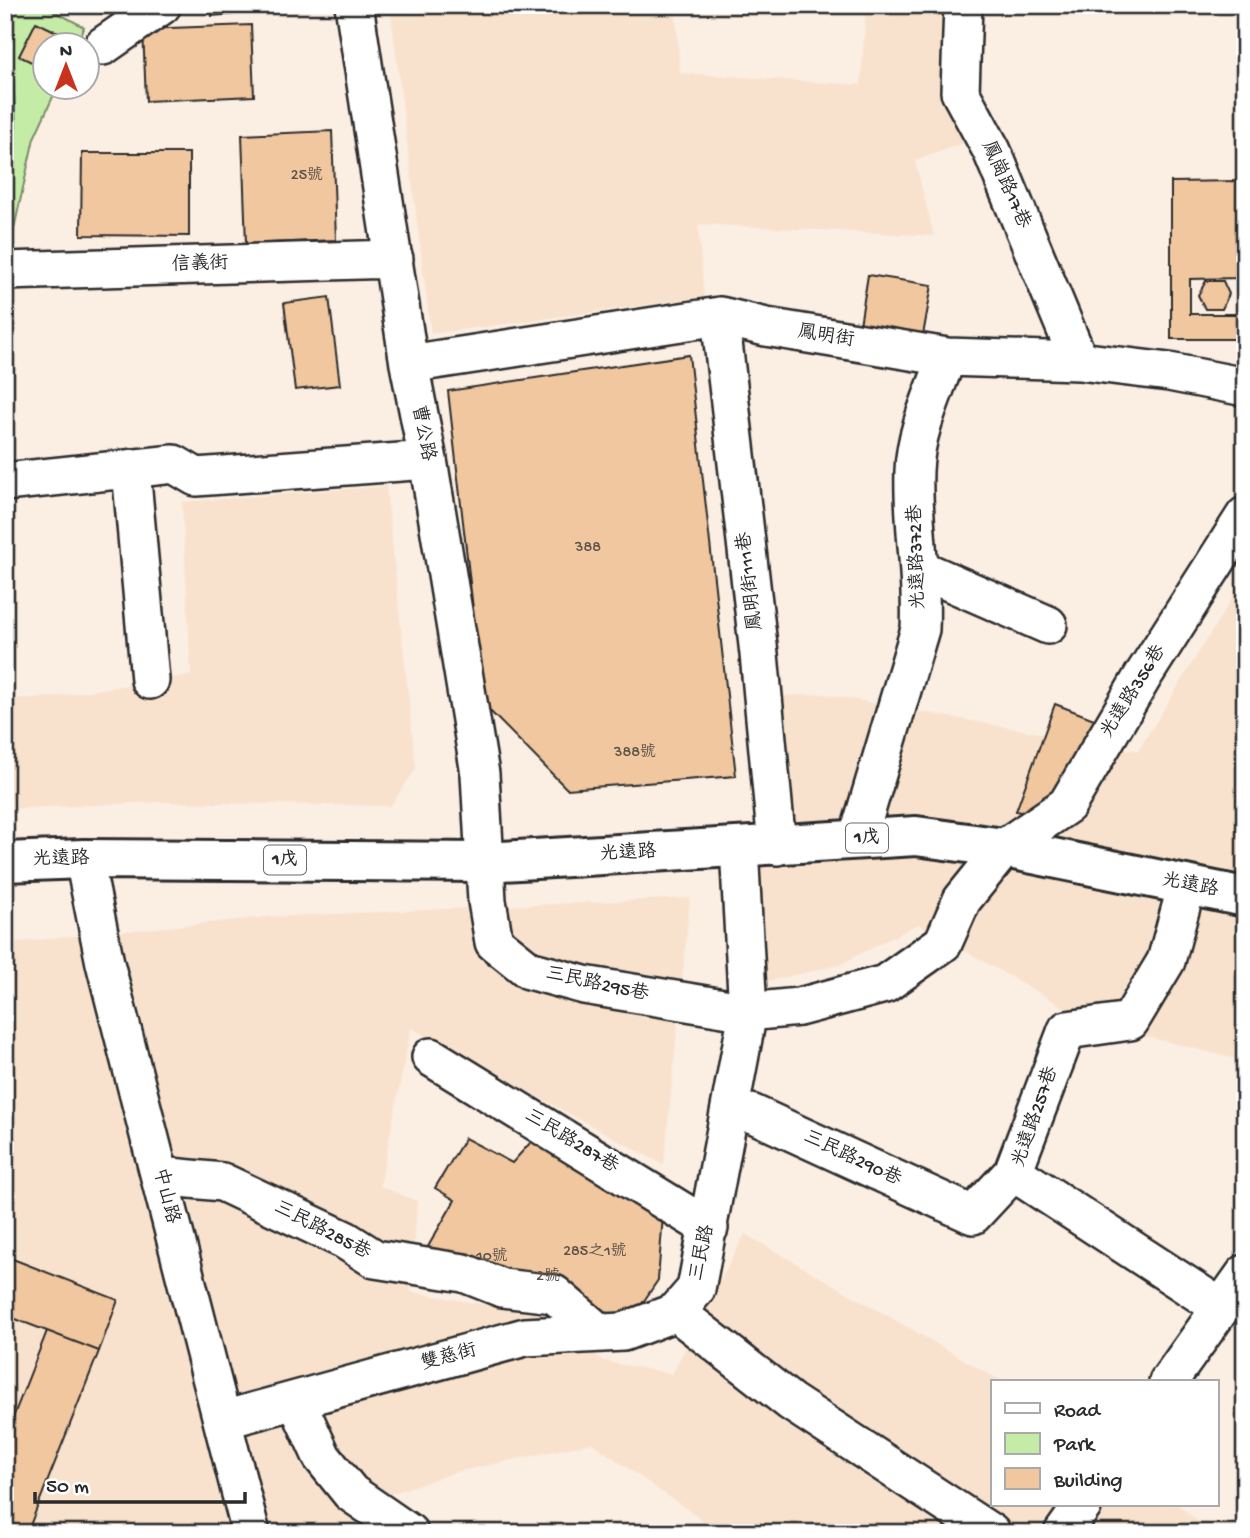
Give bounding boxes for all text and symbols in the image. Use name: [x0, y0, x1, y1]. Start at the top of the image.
north arrow: [32, 32, 102, 102]
text: N: [60, 41, 72, 64]
street label: 鳳崗路17巷: [975, 137, 1035, 232]
house number: 25號: [291, 166, 323, 186]
street label: 信義街: [171, 252, 229, 277]
street label: 鳳明街: [796, 321, 856, 353]
street label: 曹公路: [405, 403, 440, 463]
street label: 光遠路372巷: [904, 504, 931, 610]
street label: 鳳明街111巷: [733, 530, 768, 632]
house number: 388: [574, 539, 601, 558]
street label: 光遠路356巷: [1095, 641, 1172, 743]
house number: 388號: [613, 743, 656, 763]
road number: 1戊: [846, 824, 888, 852]
street label: 光遠路: [599, 840, 657, 867]
road number: 1戊: [264, 846, 306, 874]
street label: 光遠路: [32, 847, 90, 872]
street label: 光遠路: [1160, 868, 1220, 903]
street label: 三民路295巷: [543, 962, 651, 1007]
street label: 光遠路257巷: [1007, 1063, 1064, 1170]
street label: 三民路287巷: [520, 1104, 623, 1179]
street label: 三民路290巷: [799, 1125, 905, 1192]
street label: 中山路: [147, 1165, 184, 1226]
street label: 三民路285巷: [270, 1196, 375, 1265]
street label: 三民路: [685, 1223, 720, 1283]
house number: 285之1號: [563, 1242, 627, 1262]
house number: 10號: [475, 1247, 508, 1267]
house number: 2號: [536, 1267, 560, 1287]
street label: 雙慈街: [418, 1339, 480, 1376]
legend: [991, 1380, 1218, 1506]
text: Road: [1054, 1400, 1102, 1425]
text: Park: [1053, 1434, 1097, 1459]
scale bar: [35, 1461, 245, 1505]
text: Building: [1053, 1470, 1123, 1495]
text: 50 m: [46, 1476, 89, 1501]

